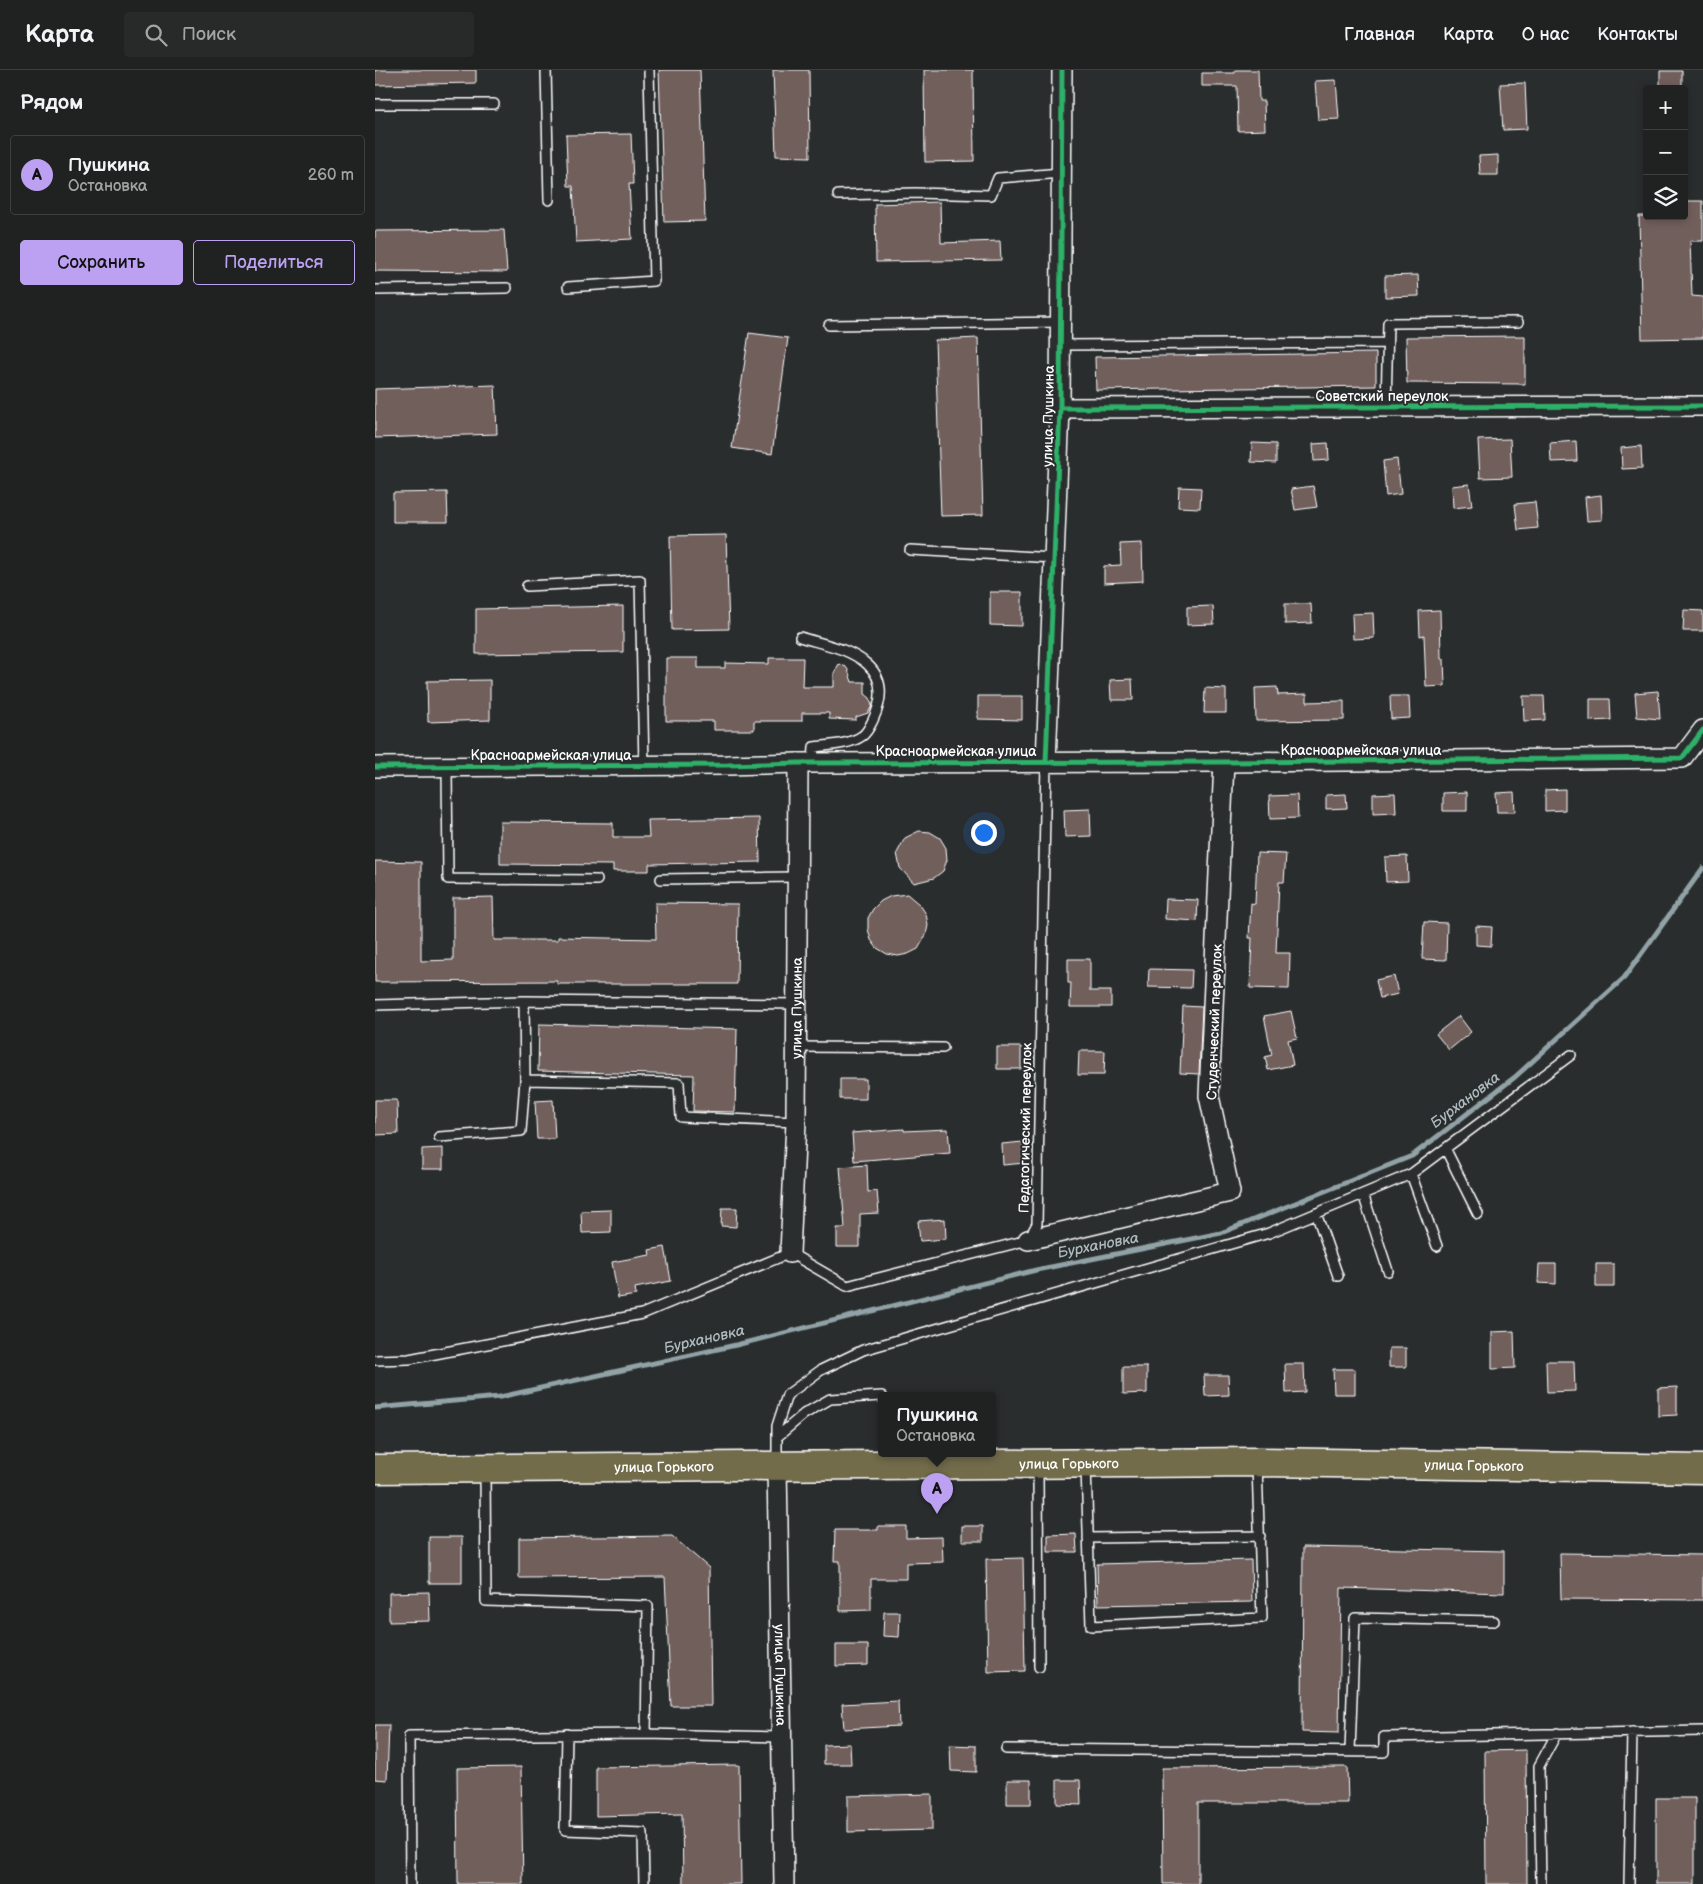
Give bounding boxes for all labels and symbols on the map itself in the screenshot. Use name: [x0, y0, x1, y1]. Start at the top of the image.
street label: улица Пушкина: [1039, 364, 1058, 467]
street label: Советский переулок: [1316, 388, 1449, 405]
street label: Красноармейская улица: [1280, 742, 1442, 759]
street label: Красноармейская улица: [875, 743, 1037, 760]
street label: Красноармейская улица: [470, 747, 632, 764]
your location: [971, 820, 997, 846]
street label: Студенческий переулок: [1203, 943, 1226, 1100]
street label: улица Пушкина: [788, 956, 806, 1059]
street label: Педагогический переулок: [1016, 1042, 1035, 1213]
water label: Бурхановка: [1427, 1068, 1504, 1133]
water label: Бурхановка: [1056, 1228, 1140, 1263]
water label: Бурхановка: [662, 1321, 747, 1358]
street label: улица Горького: [1019, 1455, 1119, 1473]
street label: улица Горького: [1424, 1457, 1524, 1475]
street label: улица Горького: [614, 1458, 714, 1476]
pin: A: [921, 1473, 953, 1514]
street label: улица Пушкина: [771, 1624, 789, 1727]

